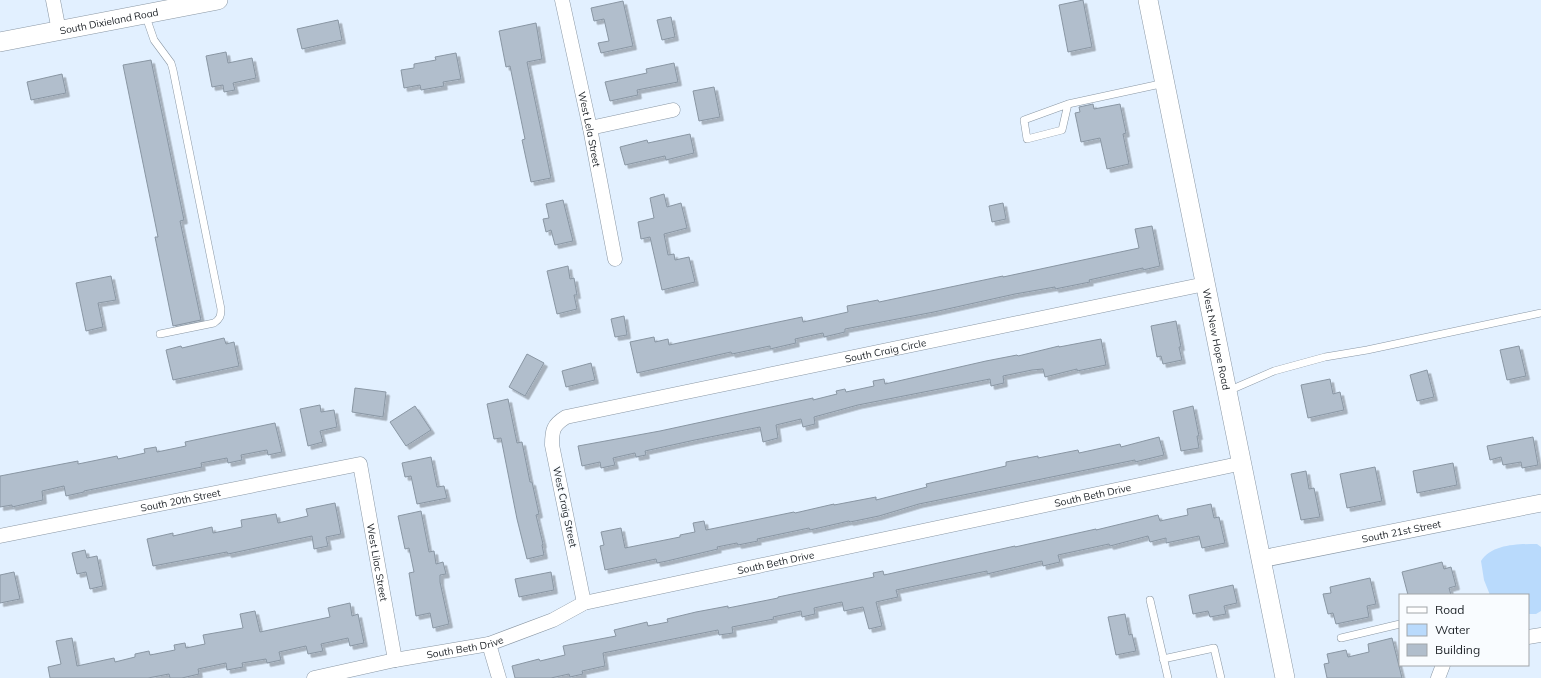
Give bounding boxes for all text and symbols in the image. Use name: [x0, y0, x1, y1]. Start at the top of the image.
street label: South Dixieland Road: [59, 5, 159, 37]
street label: West Lela Street: [576, 90, 604, 168]
street label: West New Hope Road: [1200, 287, 1233, 391]
street label: South Craig Circle: [844, 336, 927, 365]
street label: West Craig Street: [550, 465, 580, 549]
street label: South Beth Drive: [1053, 480, 1132, 509]
street label: South 20th Street: [139, 485, 222, 514]
street label: South 21st Street: [1360, 517, 1442, 545]
street label: West Lilac Street: [364, 523, 391, 603]
street label: South Beth Drive: [736, 548, 815, 577]
legend: [1399, 594, 1529, 666]
text: Road: [1435, 602, 1464, 617]
text: Water: [1435, 622, 1471, 637]
street label: South Beth Drive: [425, 633, 505, 661]
text: Building: [1435, 642, 1480, 657]

